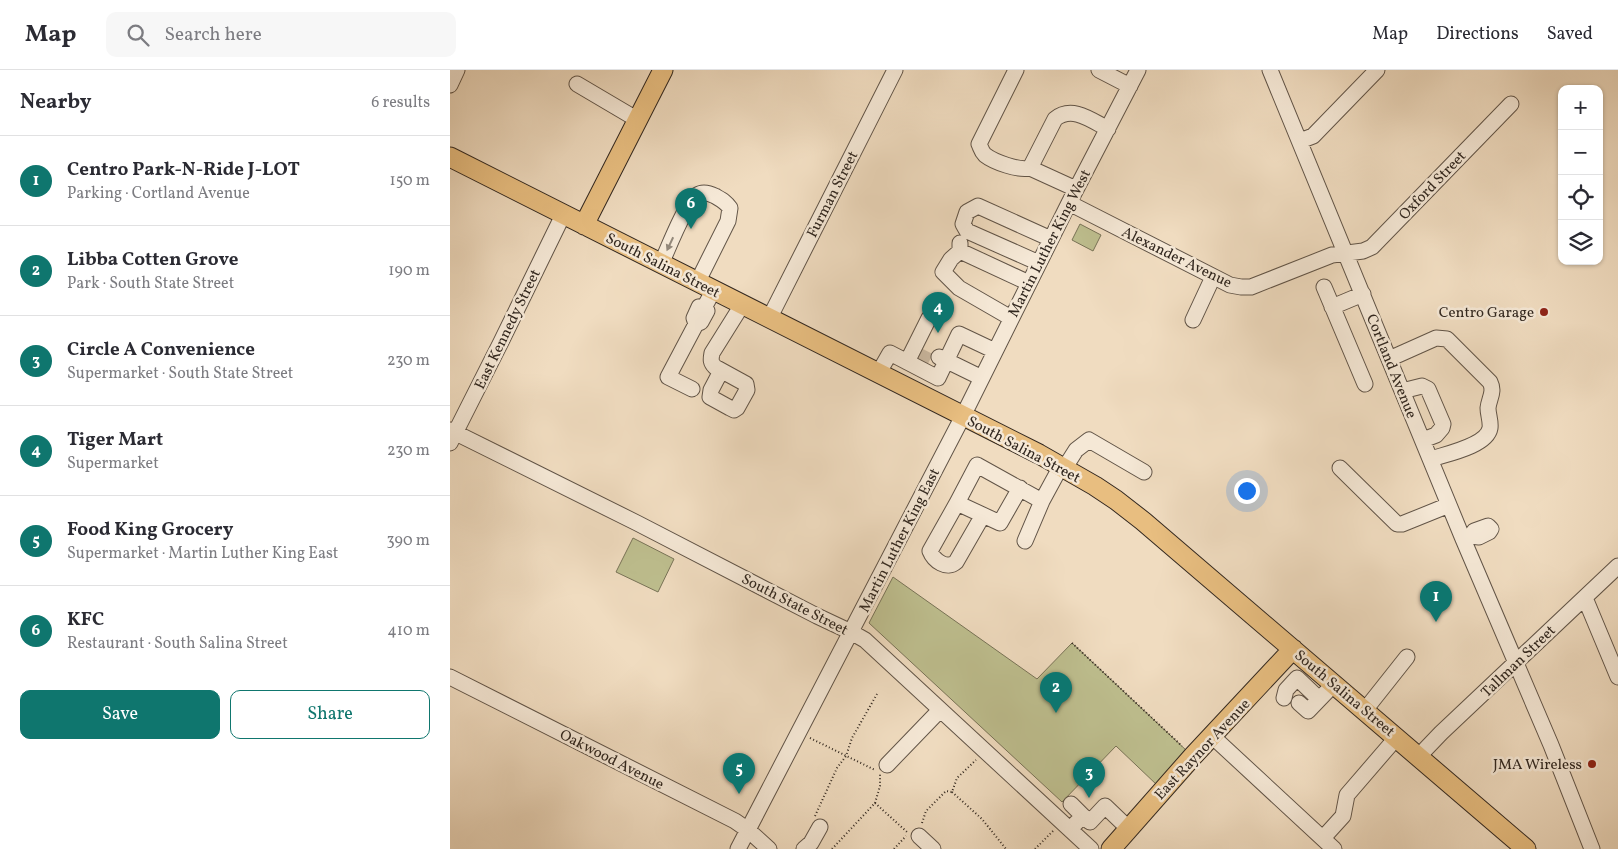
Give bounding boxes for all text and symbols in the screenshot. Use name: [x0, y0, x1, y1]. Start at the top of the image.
search box: [106, 12, 456, 57]
text: Map: [25, 18, 76, 52]
icon: search: [124, 21, 152, 49]
text: Search here: [164, 22, 262, 48]
text: Map: [1372, 22, 1408, 47]
text: Directions: [1436, 22, 1519, 47]
text: Saved: [1547, 22, 1593, 47]
map controls: [1558, 85, 1603, 265]
button: +: [1558, 85, 1603, 130]
text: Nearby: [20, 88, 91, 117]
text: 6 results: [371, 92, 430, 114]
button: −: [1558, 130, 1603, 175]
street label: Oxford Street: [1395, 147, 1472, 225]
street label: Furman Street: [802, 148, 864, 242]
text: Centro Park-N-Ride J-LOT: [67, 157, 300, 183]
street label: Martin Luther King West: [1004, 166, 1097, 321]
text: 1: [33, 170, 39, 192]
text: 150 m: [389, 170, 430, 192]
button: locate: [1558, 175, 1603, 220]
text: Parking · Cortland Avenue: [67, 183, 250, 205]
pin: 6: [675, 188, 707, 229]
button: layers: [1558, 220, 1603, 265]
street label: Alexander Avenue: [1118, 223, 1235, 294]
street label: South Salina Street: [602, 229, 723, 304]
one-way arrow: [666, 237, 674, 251]
text: Libba Cotten Grove: [67, 247, 238, 273]
text: 2: [32, 260, 40, 282]
text: 190 m: [388, 260, 430, 282]
street label: East Kennedy Street: [470, 266, 547, 393]
text: Park · South State Street: [67, 273, 234, 295]
pin: 4: [922, 292, 954, 333]
place label: Centro Garage: [1439, 303, 1534, 324]
marker: Centro Garage: [1538, 306, 1550, 318]
street label: Cortland Avenue: [1360, 311, 1421, 422]
text: Circle A Convenience: [67, 337, 255, 363]
text: 3: [32, 350, 40, 372]
text: 230 m: [387, 350, 430, 372]
text: Supermarket · South State Street: [67, 363, 293, 385]
street label: South Salina Street: [963, 412, 1084, 489]
text: Tiger Mart: [67, 427, 163, 453]
text: 4: [31, 440, 41, 462]
text: 230 m: [387, 440, 430, 462]
text: Supermarket: [67, 453, 159, 475]
street label: Martin Luther King East: [855, 465, 946, 616]
your location: [1234, 478, 1260, 504]
text: Food King Grocery: [67, 517, 233, 543]
text: 5: [32, 530, 40, 552]
text: 390 m: [387, 530, 430, 552]
text: Supermarket · Martin Luther King East: [67, 543, 338, 565]
street label: South State Street: [737, 569, 851, 641]
pin: 1: [1420, 581, 1452, 622]
text: KFC: [67, 607, 104, 633]
text: 6: [32, 620, 40, 642]
text: 410 m: [387, 620, 430, 642]
street label: Tallman Street: [1477, 621, 1561, 703]
text: Restaurant · South Salina Street: [67, 633, 288, 655]
street label: South Salina Street: [1289, 646, 1399, 743]
pin: 2: [1040, 672, 1072, 713]
button: Save: [20, 690, 220, 739]
button: Share: [230, 690, 430, 739]
street label: East Raynor Avenue: [1150, 695, 1256, 805]
street label: Oakwood Avenue: [556, 725, 667, 796]
pin: 5: [723, 753, 755, 794]
place label: JMA Wireless: [1493, 755, 1582, 776]
pin: 3: [1073, 757, 1105, 798]
marker: JMA Wireless: [1586, 758, 1598, 770]

